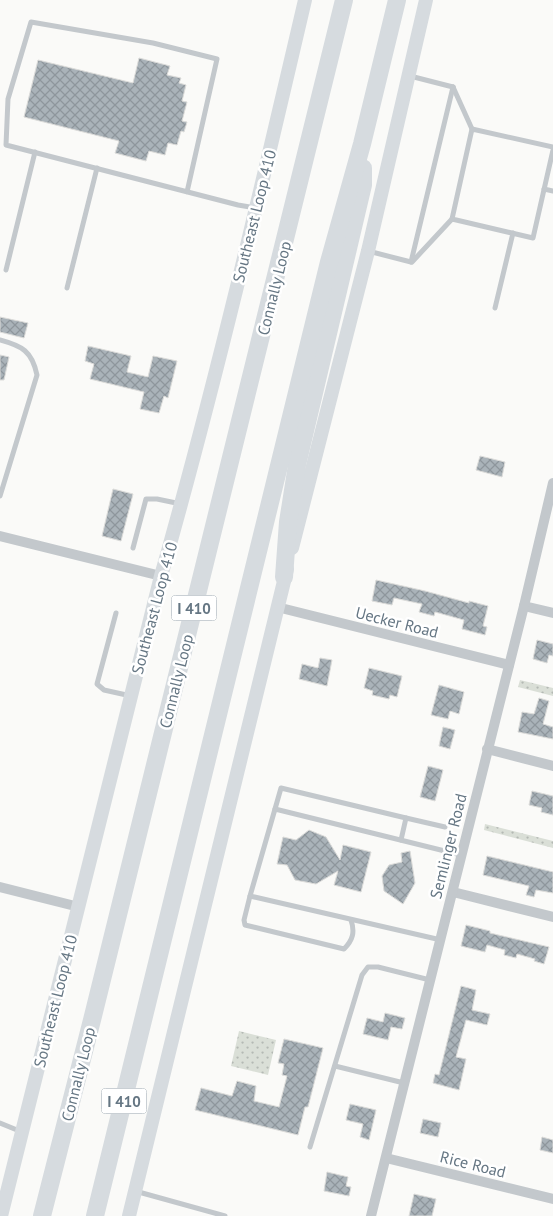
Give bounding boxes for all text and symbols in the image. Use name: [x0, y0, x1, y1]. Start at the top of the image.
street label: Southeast Loop 410: [228, 147, 280, 284]
street label: Connally Loop: [253, 239, 295, 337]
street label: Southeast Loop 410: [127, 539, 181, 676]
road number: I 410: [172, 596, 216, 620]
street label: Uecker Road: [353, 602, 441, 642]
street label: Connally Loop: [155, 632, 197, 730]
street label: Semlinger Road: [425, 791, 471, 901]
street label: Southeast Loop 410: [29, 932, 81, 1069]
street label: Connally Loop: [57, 1025, 99, 1123]
road number: I 410: [102, 1088, 146, 1114]
street label: Rice Road: [438, 1146, 508, 1182]

